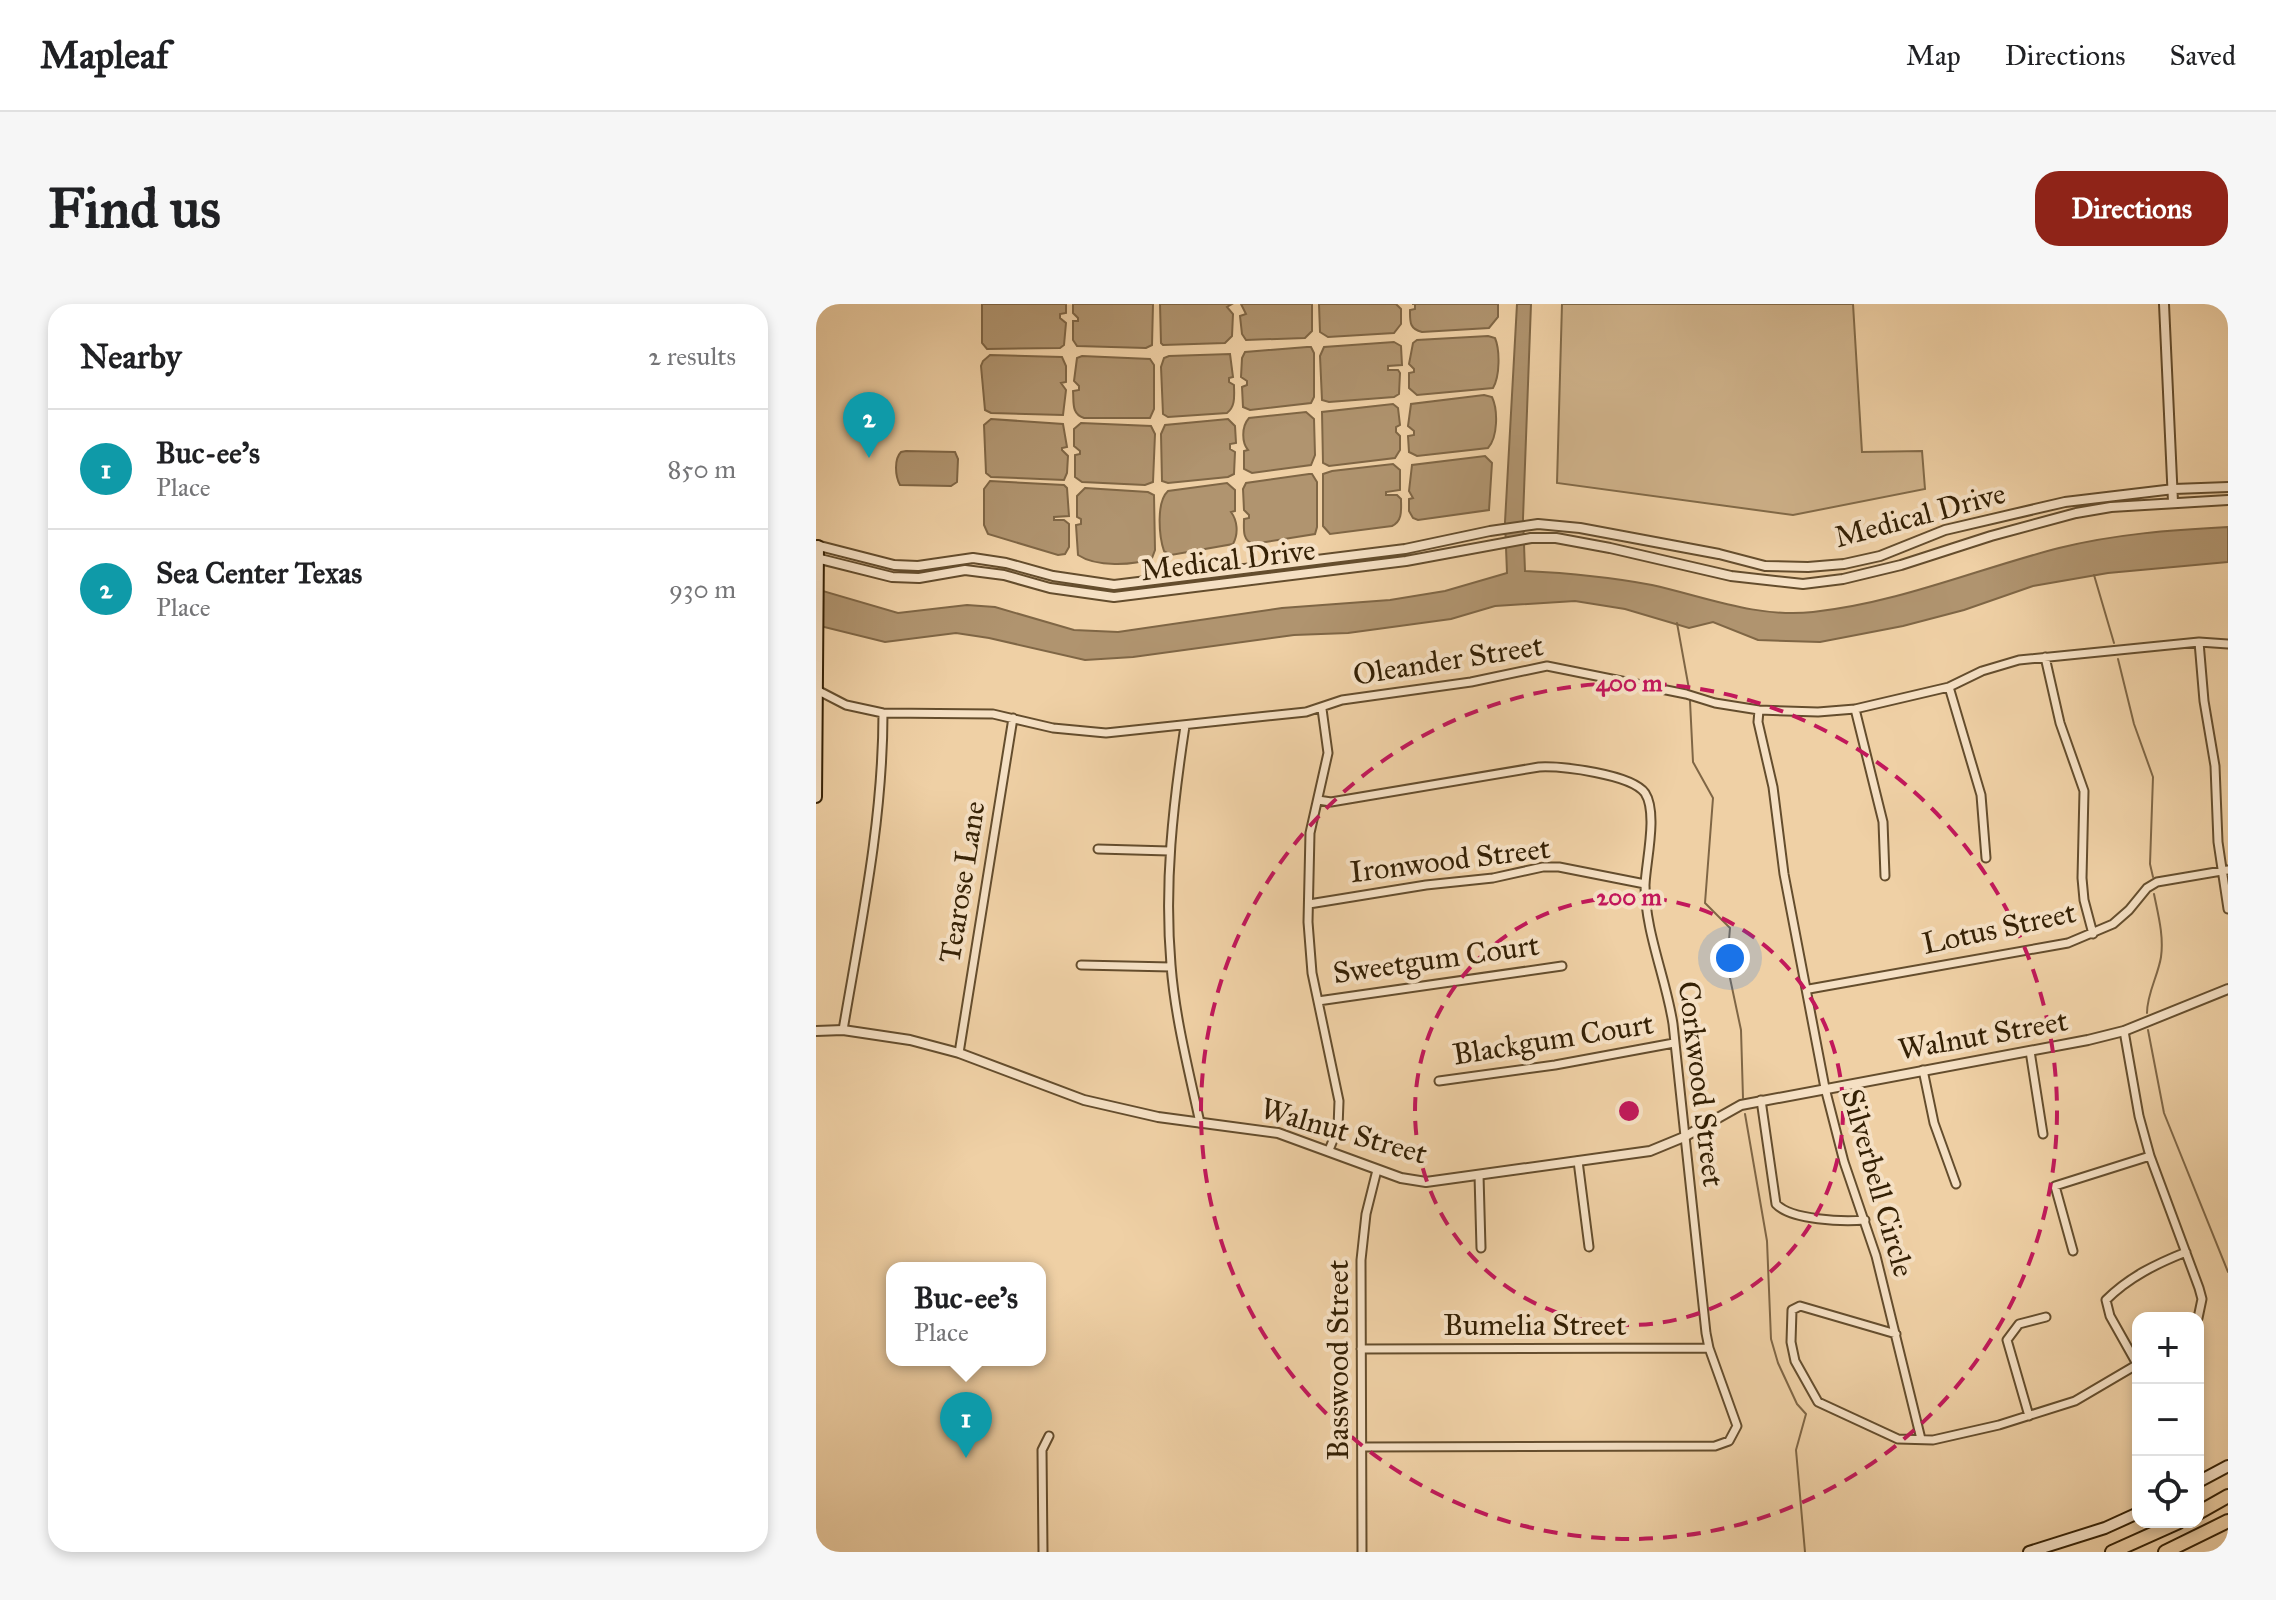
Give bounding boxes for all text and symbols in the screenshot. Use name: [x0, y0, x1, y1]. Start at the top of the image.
text: Mapleaf: [40, 32, 169, 78]
text: Map: [1906, 38, 1961, 73]
text: Directions: [2005, 38, 2126, 73]
text: Saved: [2170, 38, 2236, 73]
button: Directions: [2035, 171, 2228, 246]
text: Find us: [48, 174, 221, 242]
text: Nearby: [80, 336, 182, 377]
text: 2 results: [648, 340, 736, 372]
pin: 2: [843, 392, 895, 458]
text: Buc-ee's: [156, 435, 260, 471]
text: 1: [101, 453, 111, 485]
text: 850 m: [668, 453, 736, 485]
text: Place: [156, 471, 211, 503]
street label: Medical Drive: [1831, 475, 2009, 555]
street label: Medical Drive: [1139, 531, 1317, 589]
text: Sea Center Texas: [156, 555, 362, 591]
text: 2: [100, 573, 112, 605]
text: 930 m: [669, 573, 736, 605]
text: Place: [156, 591, 211, 623]
street label: Oleander Street: [1350, 627, 1546, 693]
text: 400 m: [1596, 668, 1663, 698]
street label: Tearose Lane: [931, 799, 993, 965]
street label: Ironwood Street: [1348, 830, 1553, 890]
text: 200 m: [1596, 882, 1662, 912]
street label: Lotus Street: [1919, 894, 2079, 962]
street label: Sweetgum Court: [1331, 927, 1542, 991]
your location: [1710, 938, 1750, 978]
street label: Corkwood Street: [1671, 979, 1732, 1189]
street label: Walnut Street: [1895, 1002, 2071, 1068]
street label: Blackgum Court: [1450, 1005, 1656, 1073]
street label: Silverbell Circle: [1834, 1085, 1922, 1281]
street label: Walnut Street: [1257, 1090, 1432, 1172]
centre of rings: [1615, 1097, 1643, 1125]
street label: Basswood Street: [1320, 1259, 1356, 1460]
popup: [886, 1262, 1046, 1366]
text: Buc-ee's: [914, 1280, 1018, 1316]
street label: Bumelia Street: [1443, 1307, 1627, 1343]
map controls: [2132, 1312, 2204, 1528]
button: +: [2132, 1312, 2204, 1384]
text: Place: [914, 1316, 969, 1348]
button: −: [2132, 1384, 2204, 1456]
pin: 1: [940, 1392, 992, 1458]
button: locate: [2132, 1456, 2204, 1528]

